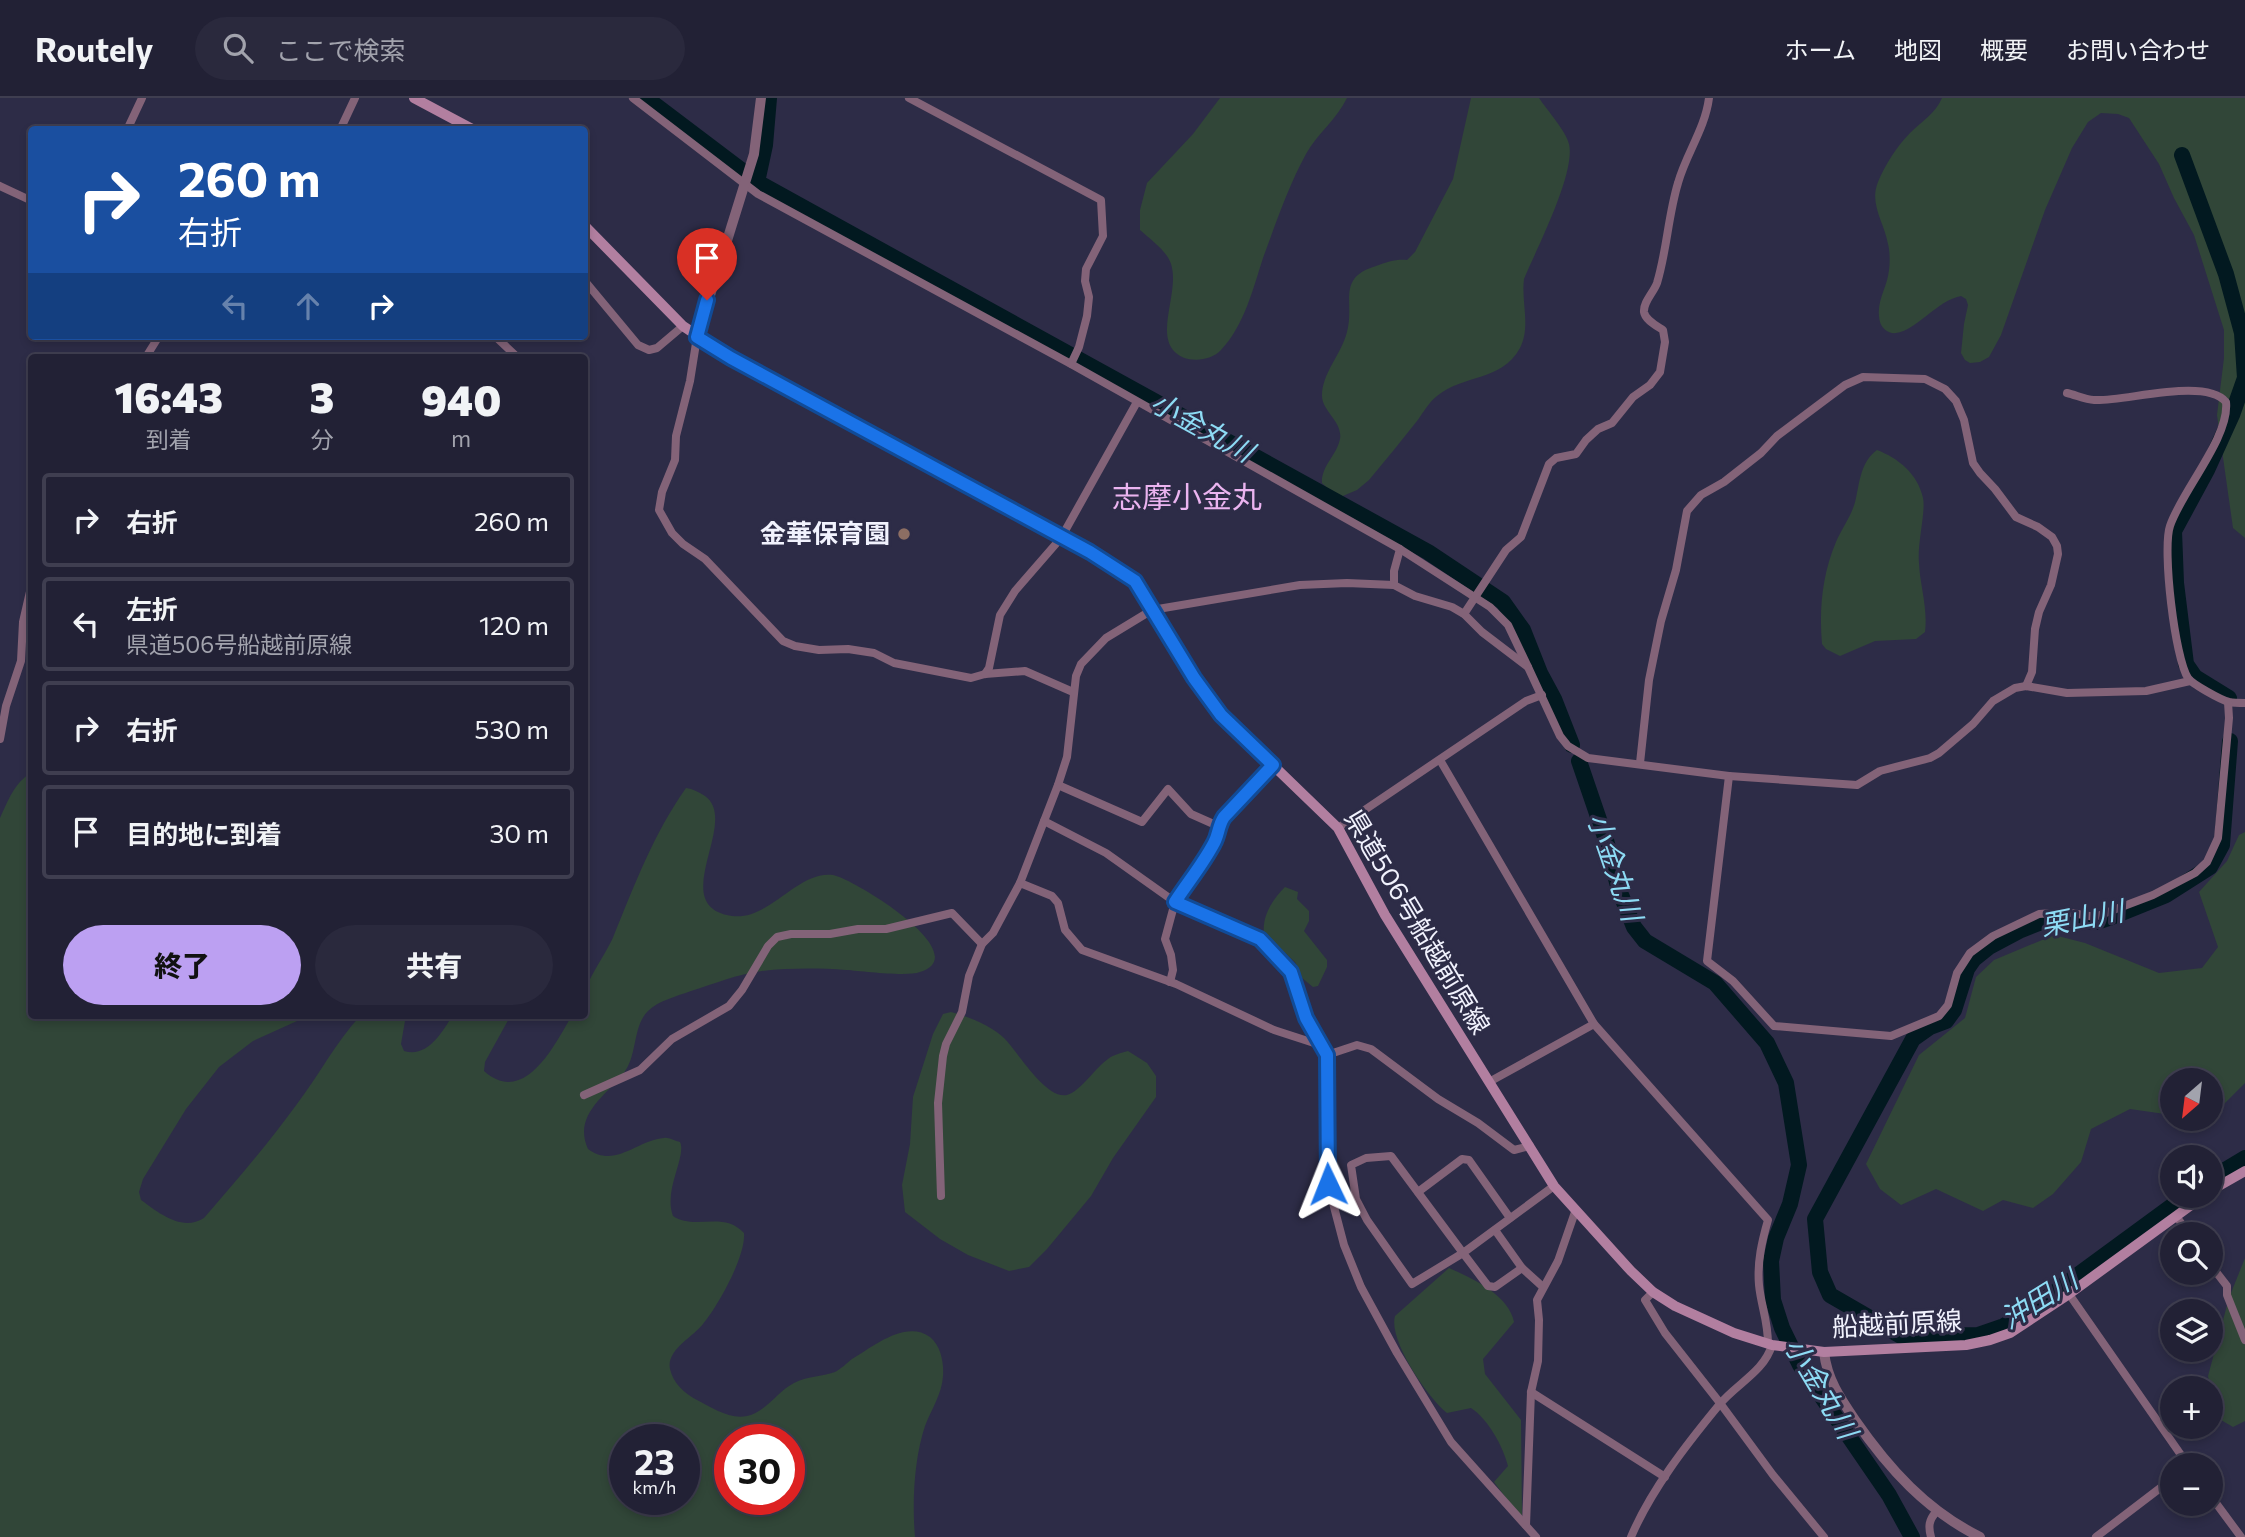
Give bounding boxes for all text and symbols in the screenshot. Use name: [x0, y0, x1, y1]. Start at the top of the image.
search box: [195, 17, 685, 80]
text: Routely: [35, 28, 153, 69]
icon: search: [219, 29, 257, 67]
text: ここで検索: [275, 34, 406, 65]
text: ホーム: [1785, 35, 1856, 64]
text: 地図: [1894, 35, 1942, 64]
text: 概要: [1980, 35, 2028, 64]
text: お問い合わせ: [2066, 35, 2210, 64]
text: 260 m: [178, 147, 320, 207]
icon: right: [63, 154, 154, 245]
text: 右折: [178, 211, 242, 251]
pin: [677, 228, 737, 300]
icon: arrive: [688, 239, 726, 277]
icon: left: [216, 287, 254, 325]
icon: ahead: [289, 287, 327, 325]
icon: right: [362, 287, 400, 325]
text: 16:43: [115, 370, 223, 422]
text: 3: [310, 370, 334, 422]
text: 940: [421, 373, 501, 425]
water label: 小金丸川: [1145, 384, 1262, 470]
text: m: [451, 424, 471, 452]
text: 到着: [146, 425, 192, 453]
text: 分: [310, 425, 333, 453]
district label: 志摩小金丸: [1112, 477, 1262, 514]
icon: right: [67, 501, 105, 539]
text: 260 m: [474, 505, 549, 536]
text: 右折: [126, 506, 178, 537]
place label: 金華保育園: [760, 517, 890, 548]
marker: 金華保育園: [896, 526, 912, 542]
text: 左折: [126, 593, 178, 624]
icon: left: [67, 605, 105, 643]
text: 120 m: [479, 609, 549, 640]
text: 県道506号船越前原線: [126, 630, 352, 658]
icon: right: [67, 709, 105, 747]
text: 530 m: [475, 713, 549, 744]
text: 右折: [126, 714, 178, 745]
street label: 県道506号船越前原線: [1339, 804, 1497, 1039]
water label: 小金丸川: [1582, 808, 1651, 928]
icon: arrive: [67, 813, 105, 851]
text: 30 m: [490, 817, 549, 848]
text: 目的地に到着: [126, 818, 282, 849]
water label: 栗山川: [2037, 892, 2129, 942]
button: 終了: [63, 925, 301, 1005]
button: 共有: [315, 925, 553, 1005]
north arrow: [2160, 1068, 2222, 1130]
map controls: [2160, 1068, 2223, 1516]
button: sound: [2160, 1145, 2223, 1208]
position arrow: [1291, 1147, 1365, 1221]
button: search: [2160, 1222, 2223, 1285]
water label: 沖田川: [1994, 1260, 2086, 1335]
button: layers: [2160, 1299, 2223, 1362]
street label: 船越前原線: [1831, 1304, 1963, 1341]
water label: 小金丸川: [1778, 1331, 1867, 1447]
button: +: [2160, 1376, 2223, 1439]
speed limit sign: 30: [714, 1424, 805, 1515]
text: 23: [634, 1439, 675, 1482]
button: −: [2160, 1453, 2223, 1516]
text: km/h: [633, 1476, 676, 1498]

